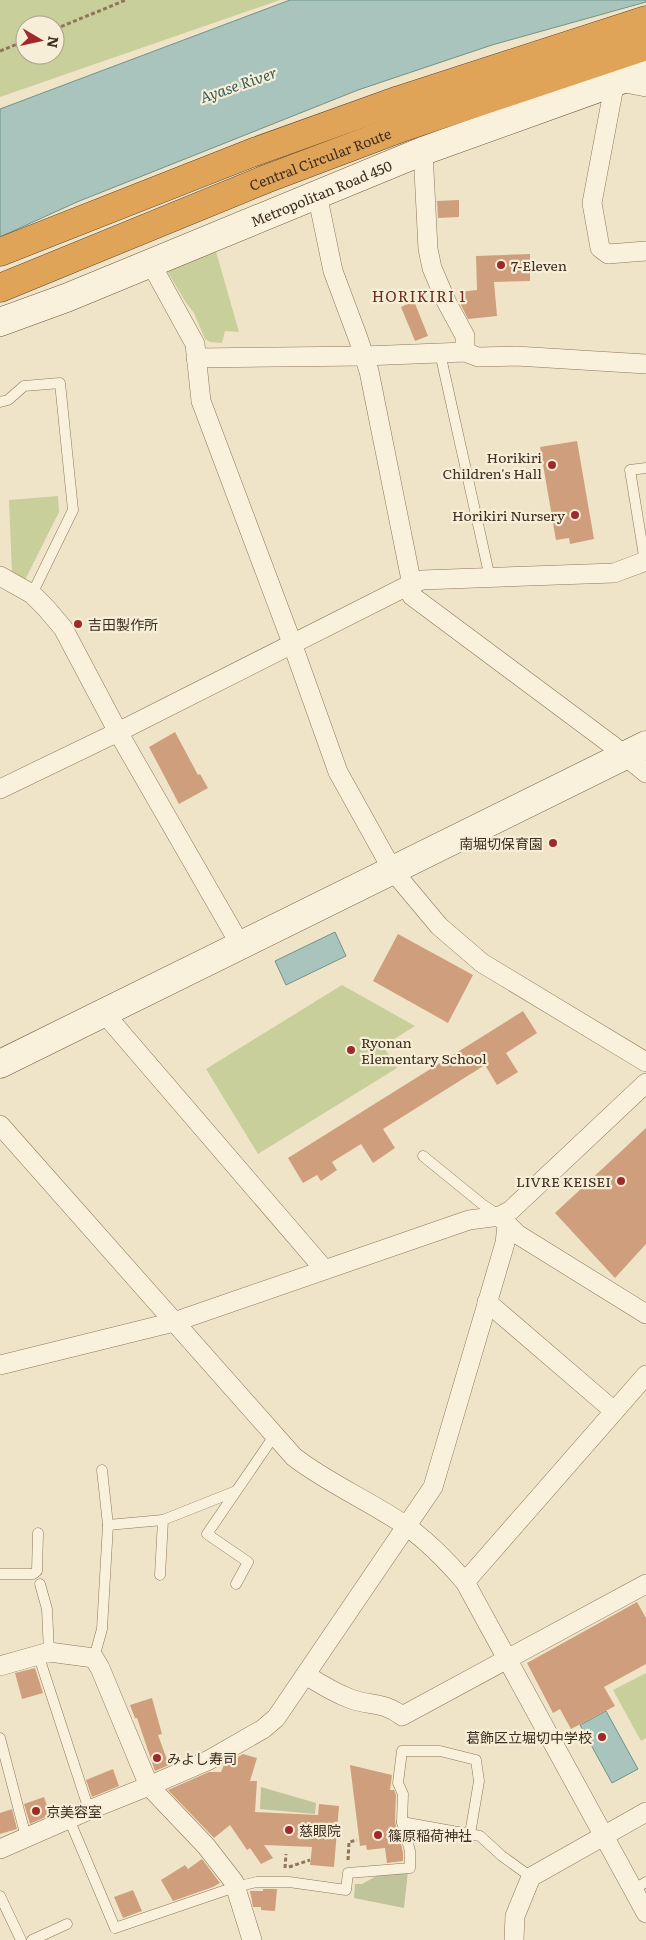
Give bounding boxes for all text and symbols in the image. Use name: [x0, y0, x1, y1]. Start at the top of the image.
north arrow: [15, 15, 65, 65]
text: N: [43, 35, 65, 50]
water label: Ayase River: [196, 60, 280, 108]
street label: Central Circular Route: [246, 123, 394, 195]
street label: Metropolitan Road 450: [247, 155, 395, 231]
place label: 7-Eleven: [511, 255, 567, 275]
marker: 7-Eleven: [495, 259, 507, 271]
district label: HORIKIRI 1: [372, 284, 466, 307]
place label: Horikiri Children's Hall: [442, 447, 542, 483]
marker: Horikiri Children's Hall: [546, 459, 558, 471]
place label: Horikiri Nursery: [452, 505, 566, 525]
marker: Horikiri Nursery: [569, 509, 581, 521]
place label: 吉田製作所: [88, 614, 158, 634]
marker: 吉田製作所: [72, 618, 84, 630]
place label: 南堀切保育園: [459, 833, 543, 853]
marker: 南堀切保育園: [547, 837, 559, 849]
place label: Ryonan Elementary School: [361, 1032, 487, 1068]
marker: Ryonan Elementary School: [345, 1044, 357, 1056]
place label: LIVRE KEISEI: [516, 1171, 611, 1191]
marker: LIVRE KEISEI: [615, 1175, 627, 1187]
place label: 葛飾区立堀切中学校: [466, 1727, 592, 1747]
marker: 葛飾区立堀切中学校: [596, 1731, 608, 1743]
place label: みよし寿司: [167, 1748, 237, 1768]
marker: みよし寿司: [151, 1752, 163, 1764]
place label: 京美容室: [46, 1801, 102, 1821]
marker: 京美容室: [30, 1805, 42, 1817]
place label: 慈眼院: [299, 1820, 341, 1840]
marker: 慈眼院: [283, 1824, 295, 1836]
place label: 篠原稲荷神社: [388, 1825, 472, 1845]
marker: 篠原稲荷神社: [372, 1829, 384, 1841]

